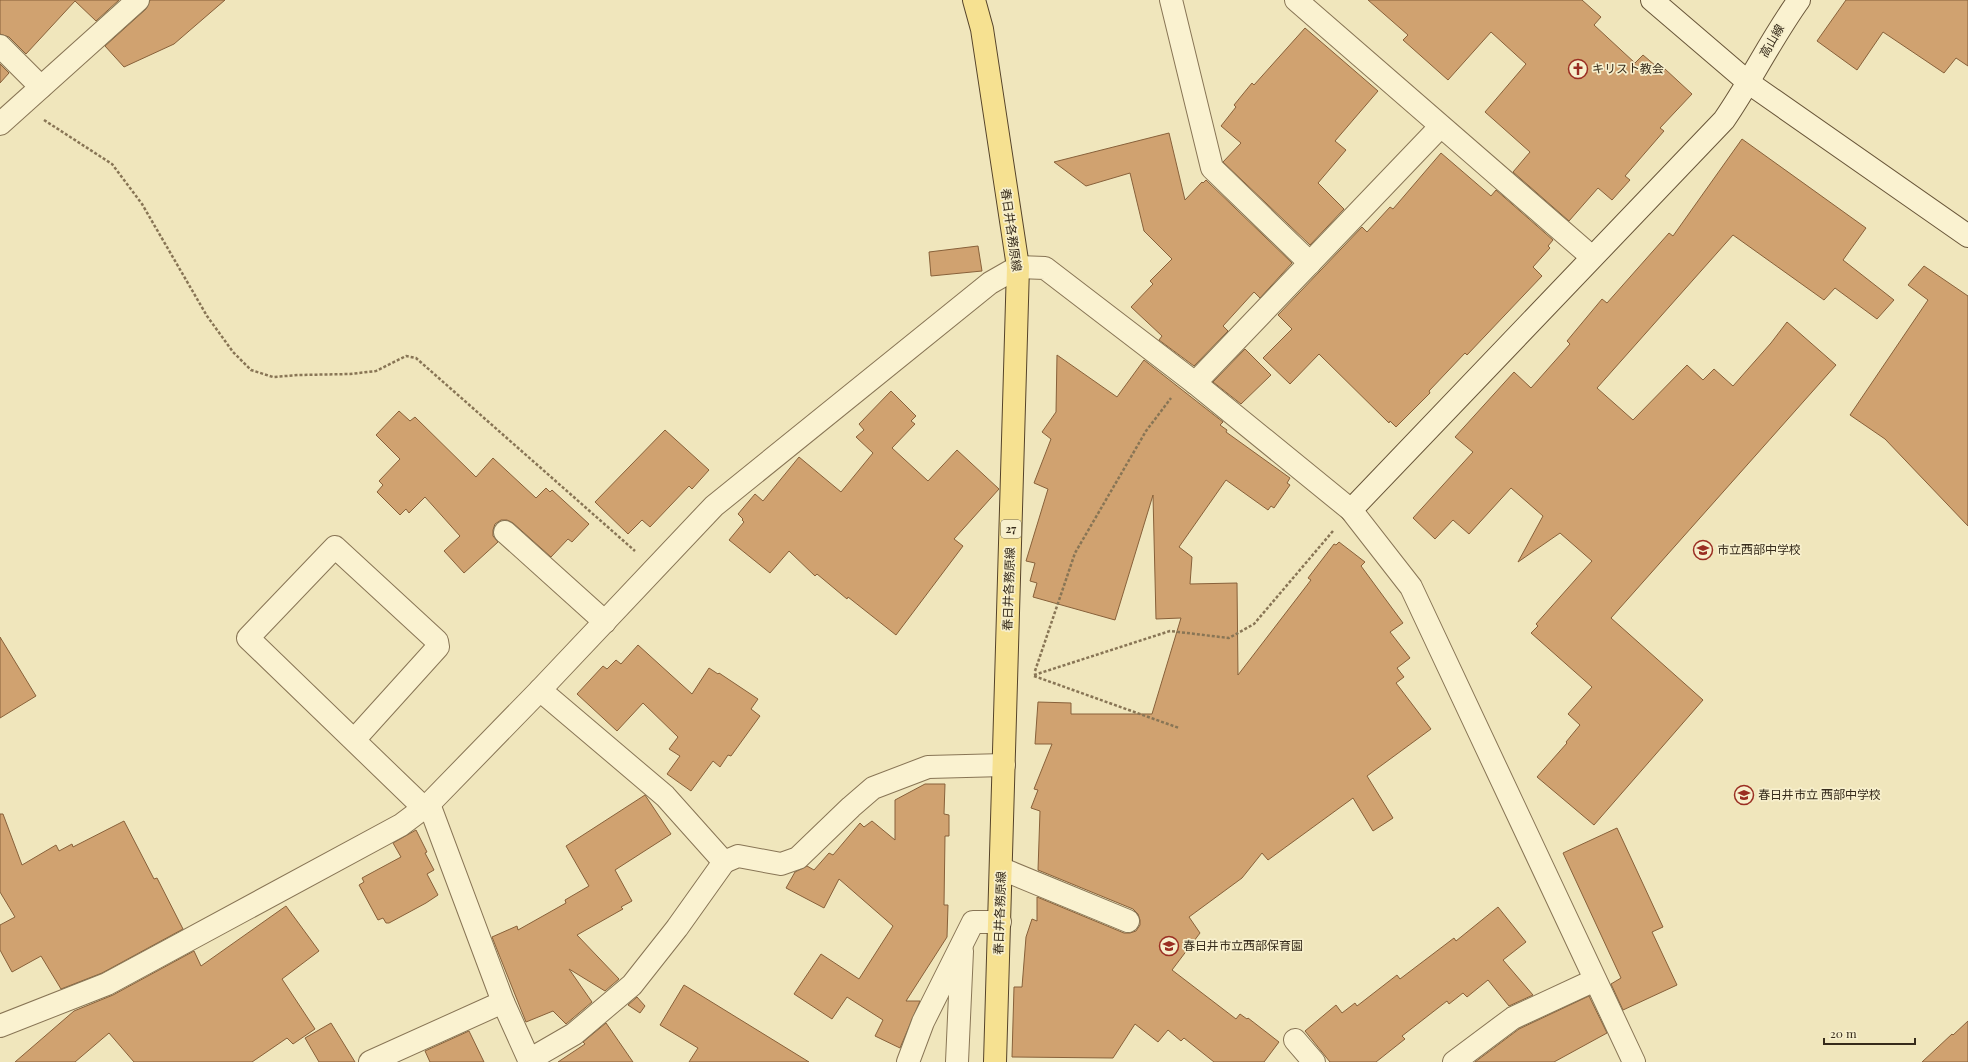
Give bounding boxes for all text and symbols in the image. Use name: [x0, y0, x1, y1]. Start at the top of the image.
street label: 高山線: [1755, 21, 1787, 60]
church icon: キリスト教会: [1567, 58, 1589, 80]
place label: キリスト教会: [1592, 60, 1664, 76]
street label: 春日井各務原線: [998, 187, 1026, 273]
road number: 27: [1001, 520, 1021, 538]
school or university icon: 市立西部中学校: [1692, 539, 1714, 561]
place label: 市立西部中学校: [1717, 541, 1801, 557]
street label: 春日井各務原線: [999, 547, 1017, 631]
school or university icon: 春日井市立 西部中学校: [1733, 784, 1755, 806]
place label: 春日井市立 西部中学校: [1758, 786, 1881, 802]
street label: 春日井各務原線: [990, 871, 1008, 955]
school or university icon: 春日井市立西部保育園: [1158, 935, 1180, 957]
place label: 春日井市立西部保育園: [1183, 937, 1303, 953]
scale bar: [1824, 1020, 1915, 1046]
text: 20 m: [1830, 1025, 1857, 1041]

